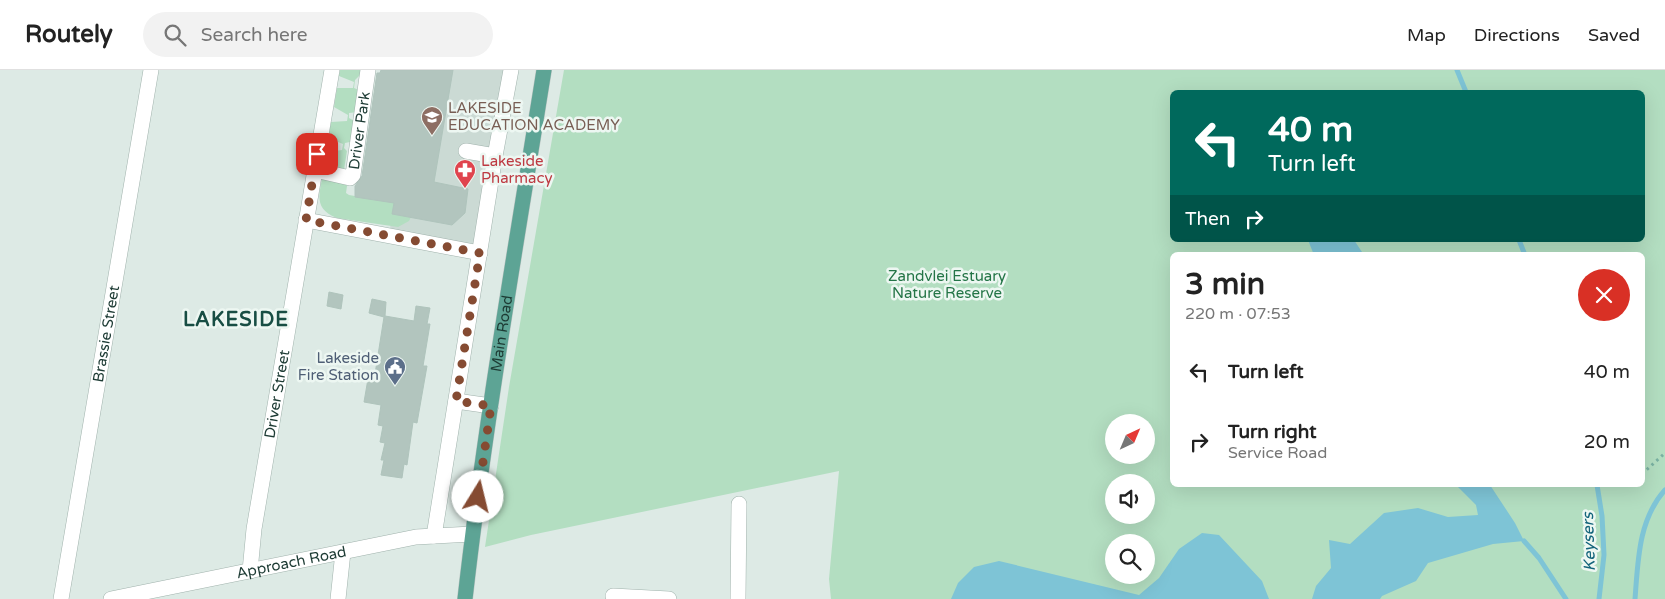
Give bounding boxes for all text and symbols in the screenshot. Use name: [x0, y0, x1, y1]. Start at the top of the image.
search box: [143, 12, 493, 57]
text: Routely: [25, 20, 113, 49]
icon: search: [161, 21, 189, 49]
text: Search here: [201, 24, 308, 46]
text: Map: [1407, 24, 1446, 46]
text: Directions: [1474, 24, 1560, 46]
text: Saved: [1588, 24, 1640, 46]
street label: Driver Park: [345, 90, 374, 171]
place label: LAKESIDE EDUCATION ACADEMY: [448, 99, 620, 134]
school or university icon: LAKESIDE EDUCATION ACADEMY: [420, 105, 444, 136]
text: 40 m: [1268, 109, 1353, 151]
icon: left: [1185, 110, 1250, 175]
pin: [296, 133, 338, 175]
icon: arrive: [303, 140, 331, 168]
text: Turn left: [1268, 151, 1356, 177]
place label: Lakeside Pharmacy: [481, 152, 553, 187]
pharmacy icon: Lakeside Pharmacy: [453, 158, 477, 189]
icon: right: [1240, 205, 1268, 233]
text: Then: [1185, 208, 1230, 230]
text: 3 min: [1185, 266, 1265, 303]
park label: Zandvlei Estuary Nature Reserve: [888, 267, 1006, 302]
button: close: [1578, 269, 1630, 321]
street label: Brassie Street: [89, 284, 123, 384]
street label: Main Road: [487, 294, 517, 373]
text: 220 m · 07:53: [1185, 304, 1291, 324]
district label: LAKESIDE: [183, 308, 289, 332]
street label: Driver Street: [261, 348, 293, 440]
place label: Lakeside Fire Station: [298, 349, 379, 384]
public building icon: Lakeside Fire Station: [383, 355, 407, 386]
icon: left: [1185, 358, 1213, 386]
text: Turn left: [1228, 361, 1304, 383]
text: 40 m: [1584, 361, 1630, 383]
north arrow: [1105, 414, 1155, 464]
map controls: [1105, 414, 1155, 584]
text: Turn right: [1228, 421, 1316, 443]
icon: right: [1185, 428, 1213, 456]
text: 20 m: [1584, 431, 1630, 453]
text: Service Road: [1228, 443, 1327, 463]
position arrow: [451, 470, 503, 522]
button: sound: [1105, 474, 1155, 524]
water label: Keysers: [1578, 511, 1600, 572]
button: search: [1105, 534, 1155, 584]
street label: Approach Road: [235, 542, 348, 582]

